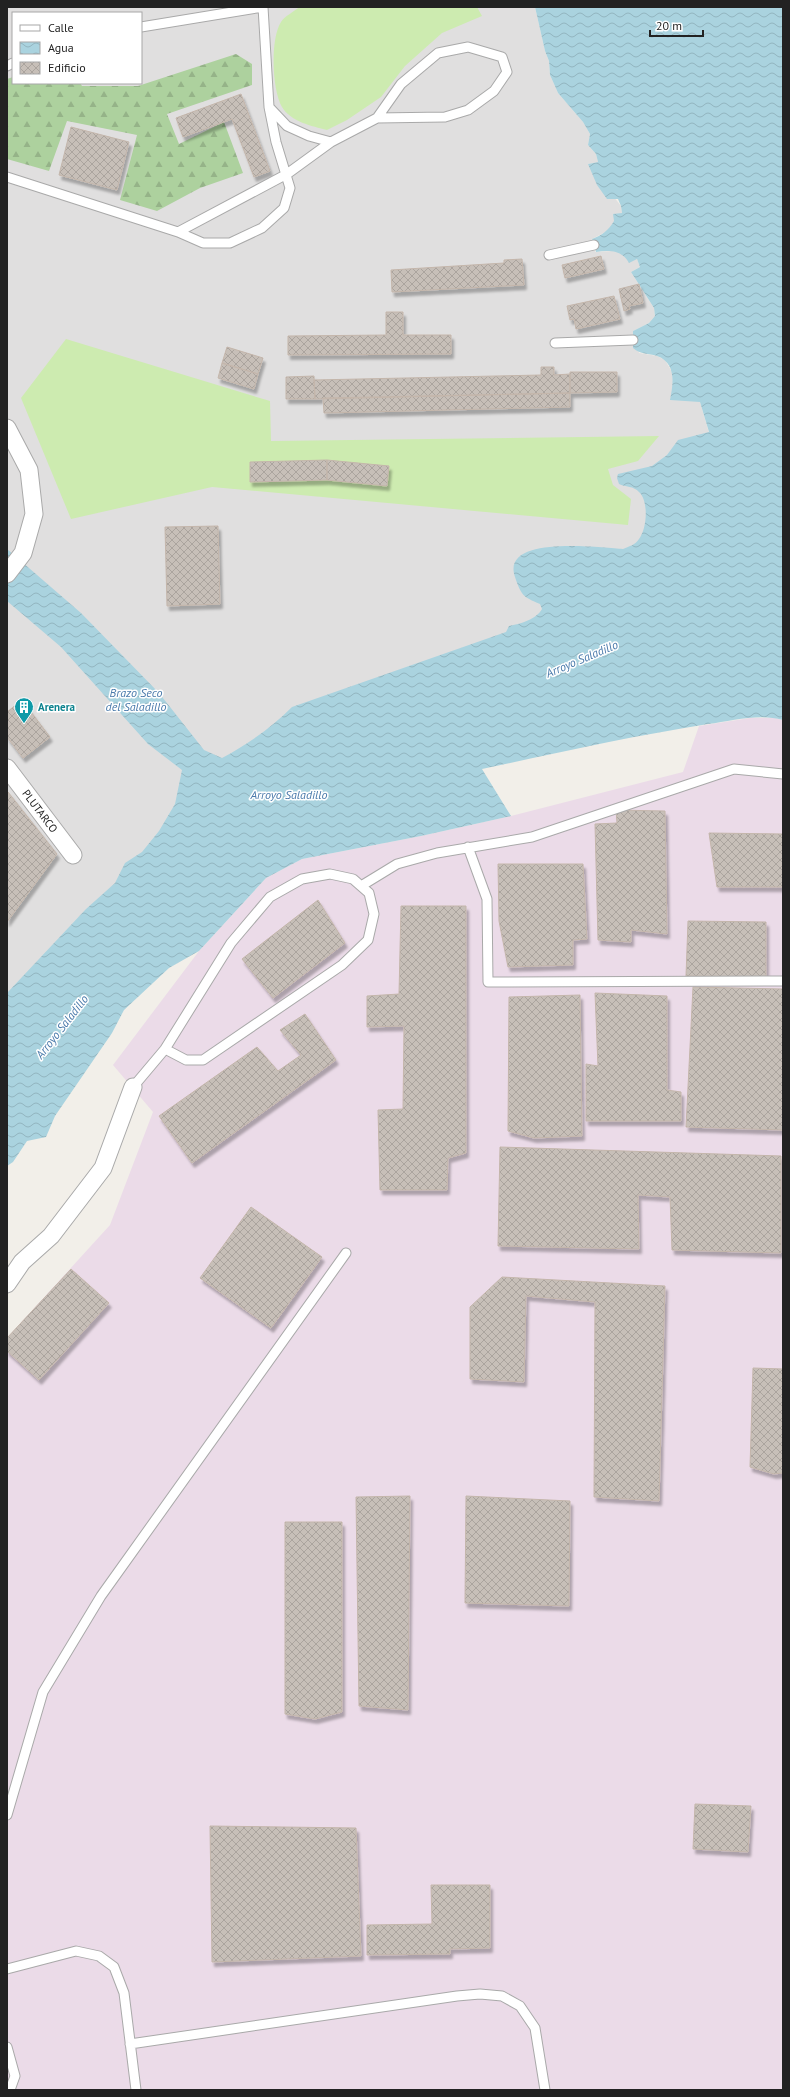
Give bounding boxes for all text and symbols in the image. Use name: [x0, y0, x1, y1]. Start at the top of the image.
legend: [12, 12, 142, 84]
scale bar: [650, 12, 703, 38]
text: 20 m: [656, 18, 682, 33]
text: Calle: [48, 20, 74, 35]
text: Agua: [48, 40, 74, 55]
text: Edificio: [48, 60, 86, 75]
water label: Arroyo Saladillo: [542, 637, 620, 681]
water label: Brazo Seco del Saladillo: [106, 685, 166, 714]
building icon: Arenera: [13, 696, 35, 724]
place label: Arenera: [38, 700, 75, 714]
street label: PLUTARCO: [19, 787, 61, 835]
water label: Arroyo Saladillo: [249, 787, 328, 802]
water label: Arroyo Saladillo: [31, 992, 91, 1063]

